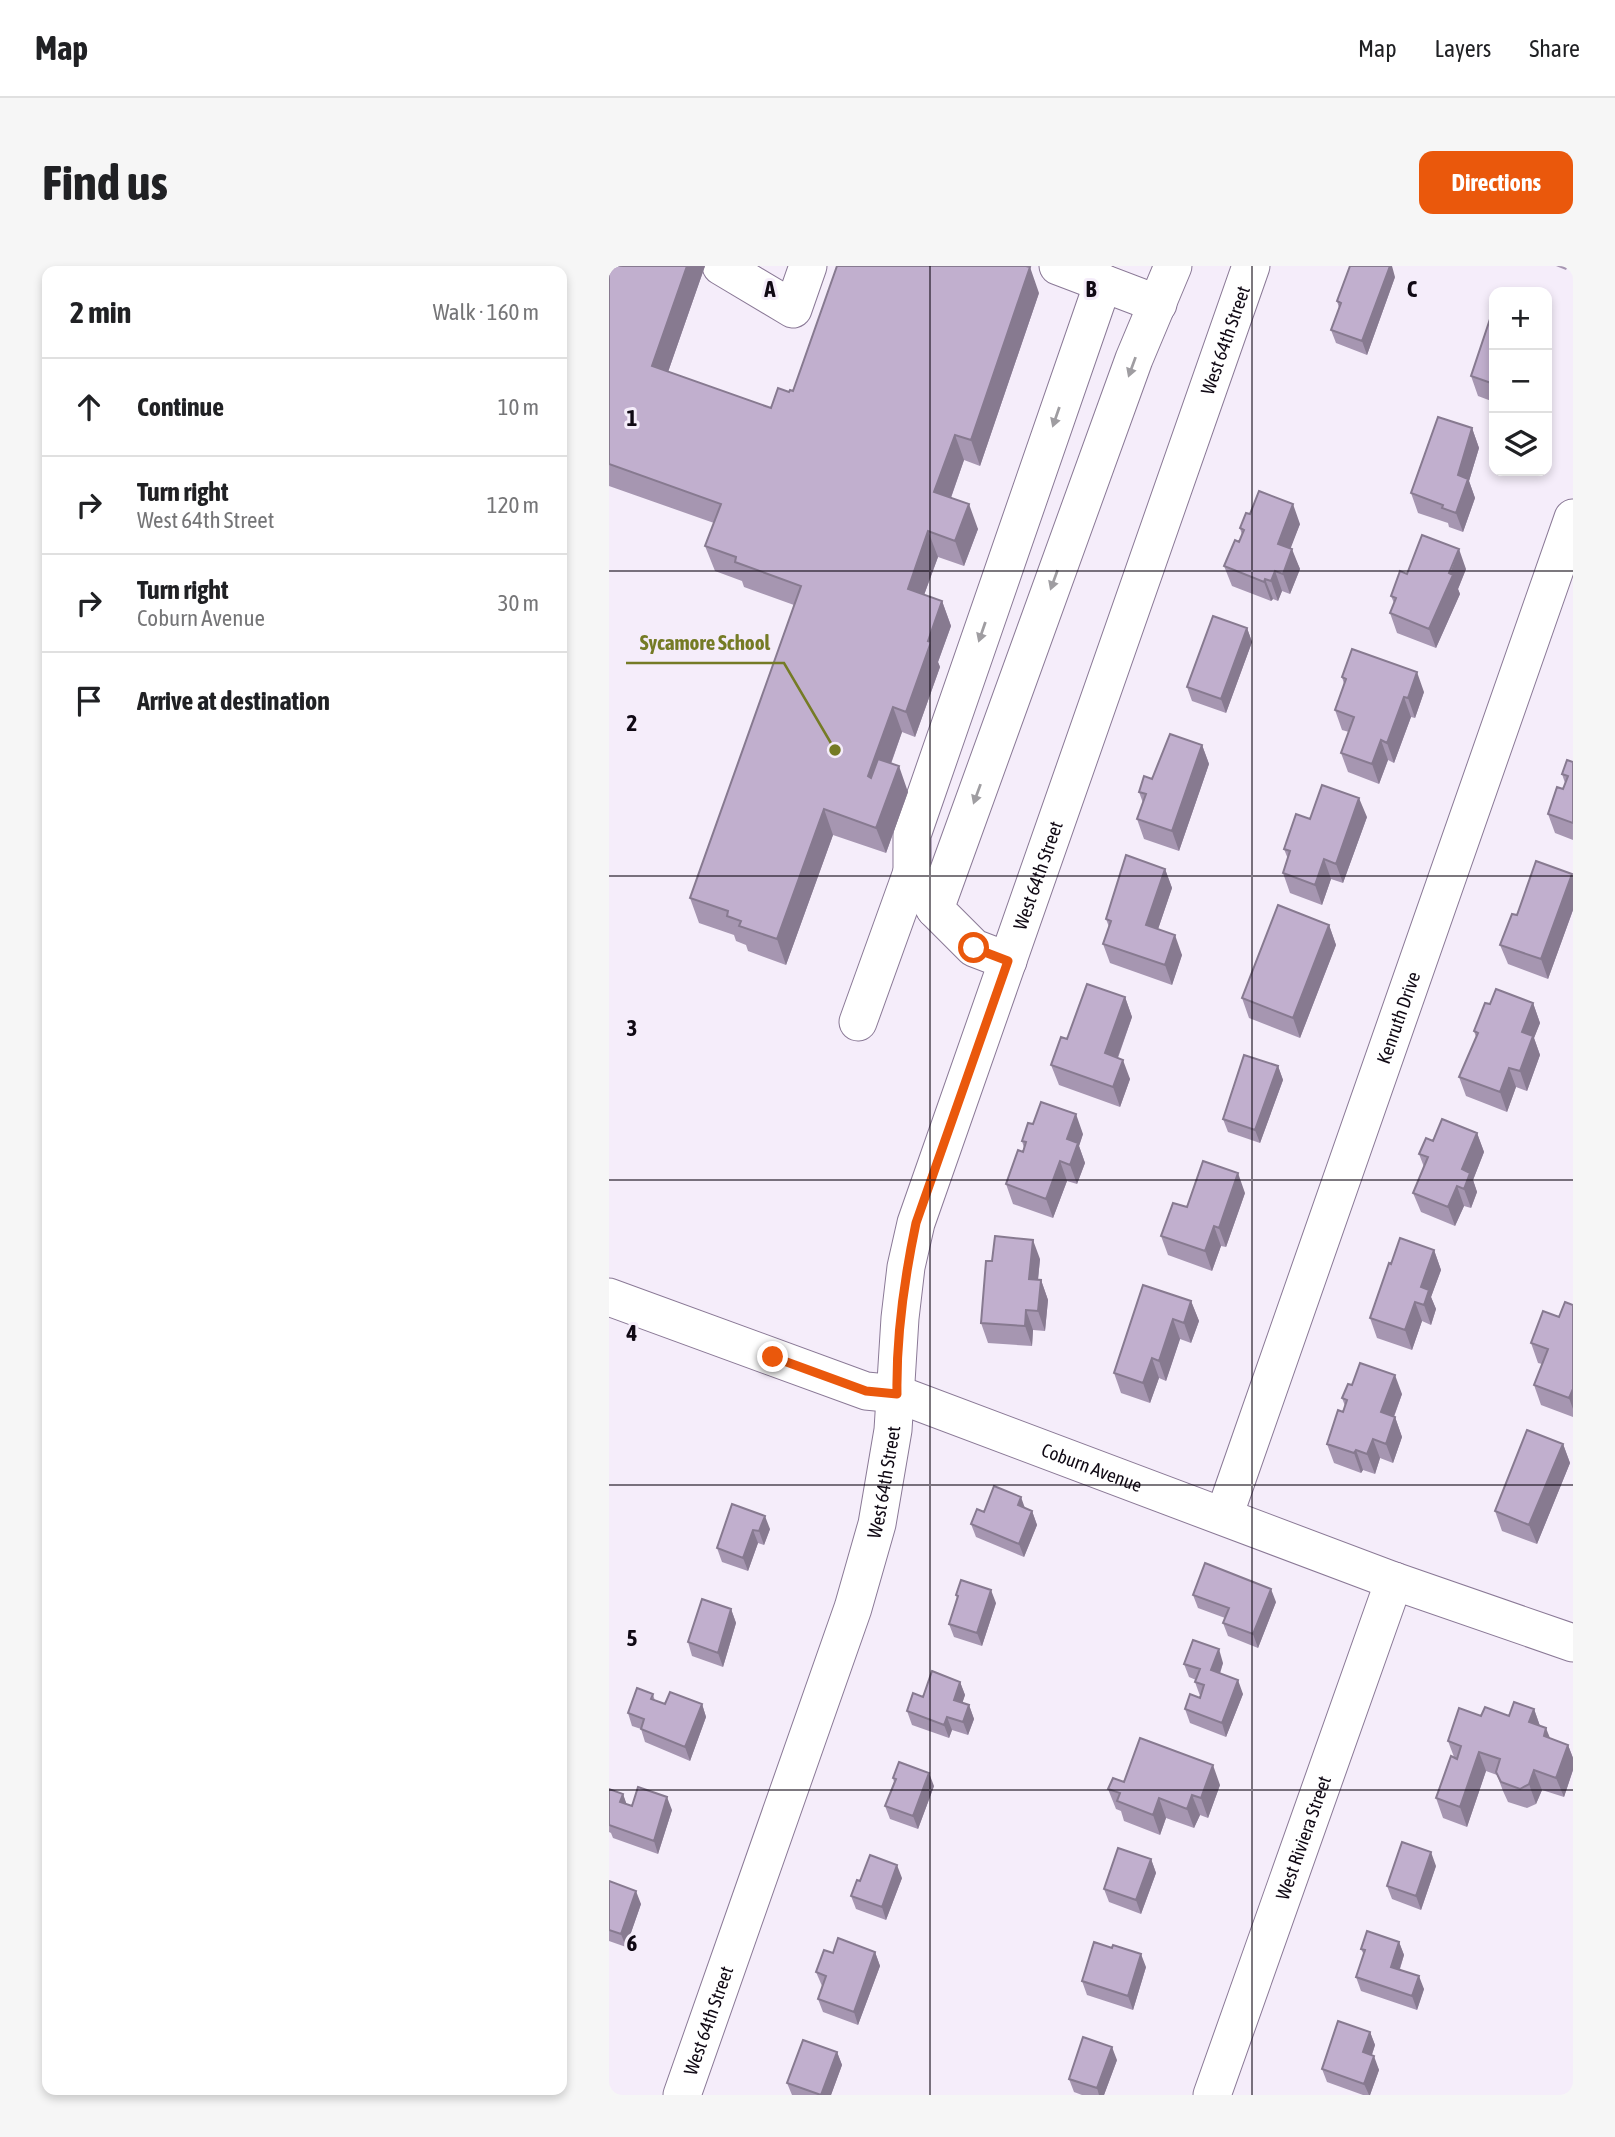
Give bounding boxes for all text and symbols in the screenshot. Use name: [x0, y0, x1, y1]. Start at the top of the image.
text: Map: [35, 29, 88, 67]
text: Map: [1358, 35, 1397, 62]
text: Layers: [1435, 35, 1491, 62]
text: Share: [1529, 35, 1580, 62]
button: Directions: [1419, 151, 1573, 214]
text: Find us: [42, 154, 168, 210]
text: A: [763, 276, 776, 302]
text: B: [1086, 276, 1097, 302]
text: C: [1407, 276, 1418, 302]
street label: West 64th Street: [1196, 283, 1254, 397]
map controls: [1489, 287, 1552, 476]
button: +: [1489, 287, 1552, 350]
text: 2 min: [70, 295, 131, 329]
text: Walk · 160 m: [433, 299, 539, 325]
button: −: [1489, 350, 1552, 413]
one-way arrow: [1126, 356, 1137, 377]
icon: ahead: [70, 388, 108, 426]
text: Continue: [137, 392, 224, 422]
text: 10 m: [498, 394, 539, 420]
text: 1: [627, 405, 638, 431]
one-way arrow: [1050, 406, 1061, 427]
button: layers: [1489, 413, 1552, 476]
text: Turn right: [137, 477, 228, 507]
icon: right: [70, 486, 108, 524]
text: 120 m: [487, 492, 539, 518]
text: West 64th Street: [137, 507, 274, 533]
one-way arrow: [1048, 570, 1059, 591]
text: Turn right: [137, 575, 228, 605]
icon: right: [70, 584, 108, 622]
text: 30 m: [498, 590, 539, 616]
text: Coburn Avenue: [137, 605, 265, 631]
callout: Sycamore School: [626, 621, 784, 663]
one-way arrow: [976, 621, 987, 642]
text: Sycamore School: [640, 630, 771, 654]
icon: arrive: [70, 682, 108, 720]
text: Arrive at destination: [137, 686, 330, 716]
text: 2: [627, 710, 637, 736]
one-way arrow: [971, 784, 982, 805]
street label: West 64th Street: [1009, 818, 1067, 932]
route start: [958, 932, 989, 963]
street label: Kenruth Drive: [1372, 969, 1424, 1066]
text: 3: [627, 1015, 637, 1041]
text: 4: [626, 1320, 638, 1346]
route end: [757, 1341, 788, 1372]
street label: West 64th Street: [862, 1425, 904, 1541]
street label: Coburn Avenue: [1038, 1438, 1145, 1496]
text: 5: [627, 1625, 638, 1651]
street label: West Riviera Street: [1271, 1773, 1335, 1903]
text: 6: [627, 1930, 638, 1956]
street label: West 64th Street: [679, 1963, 737, 2078]

